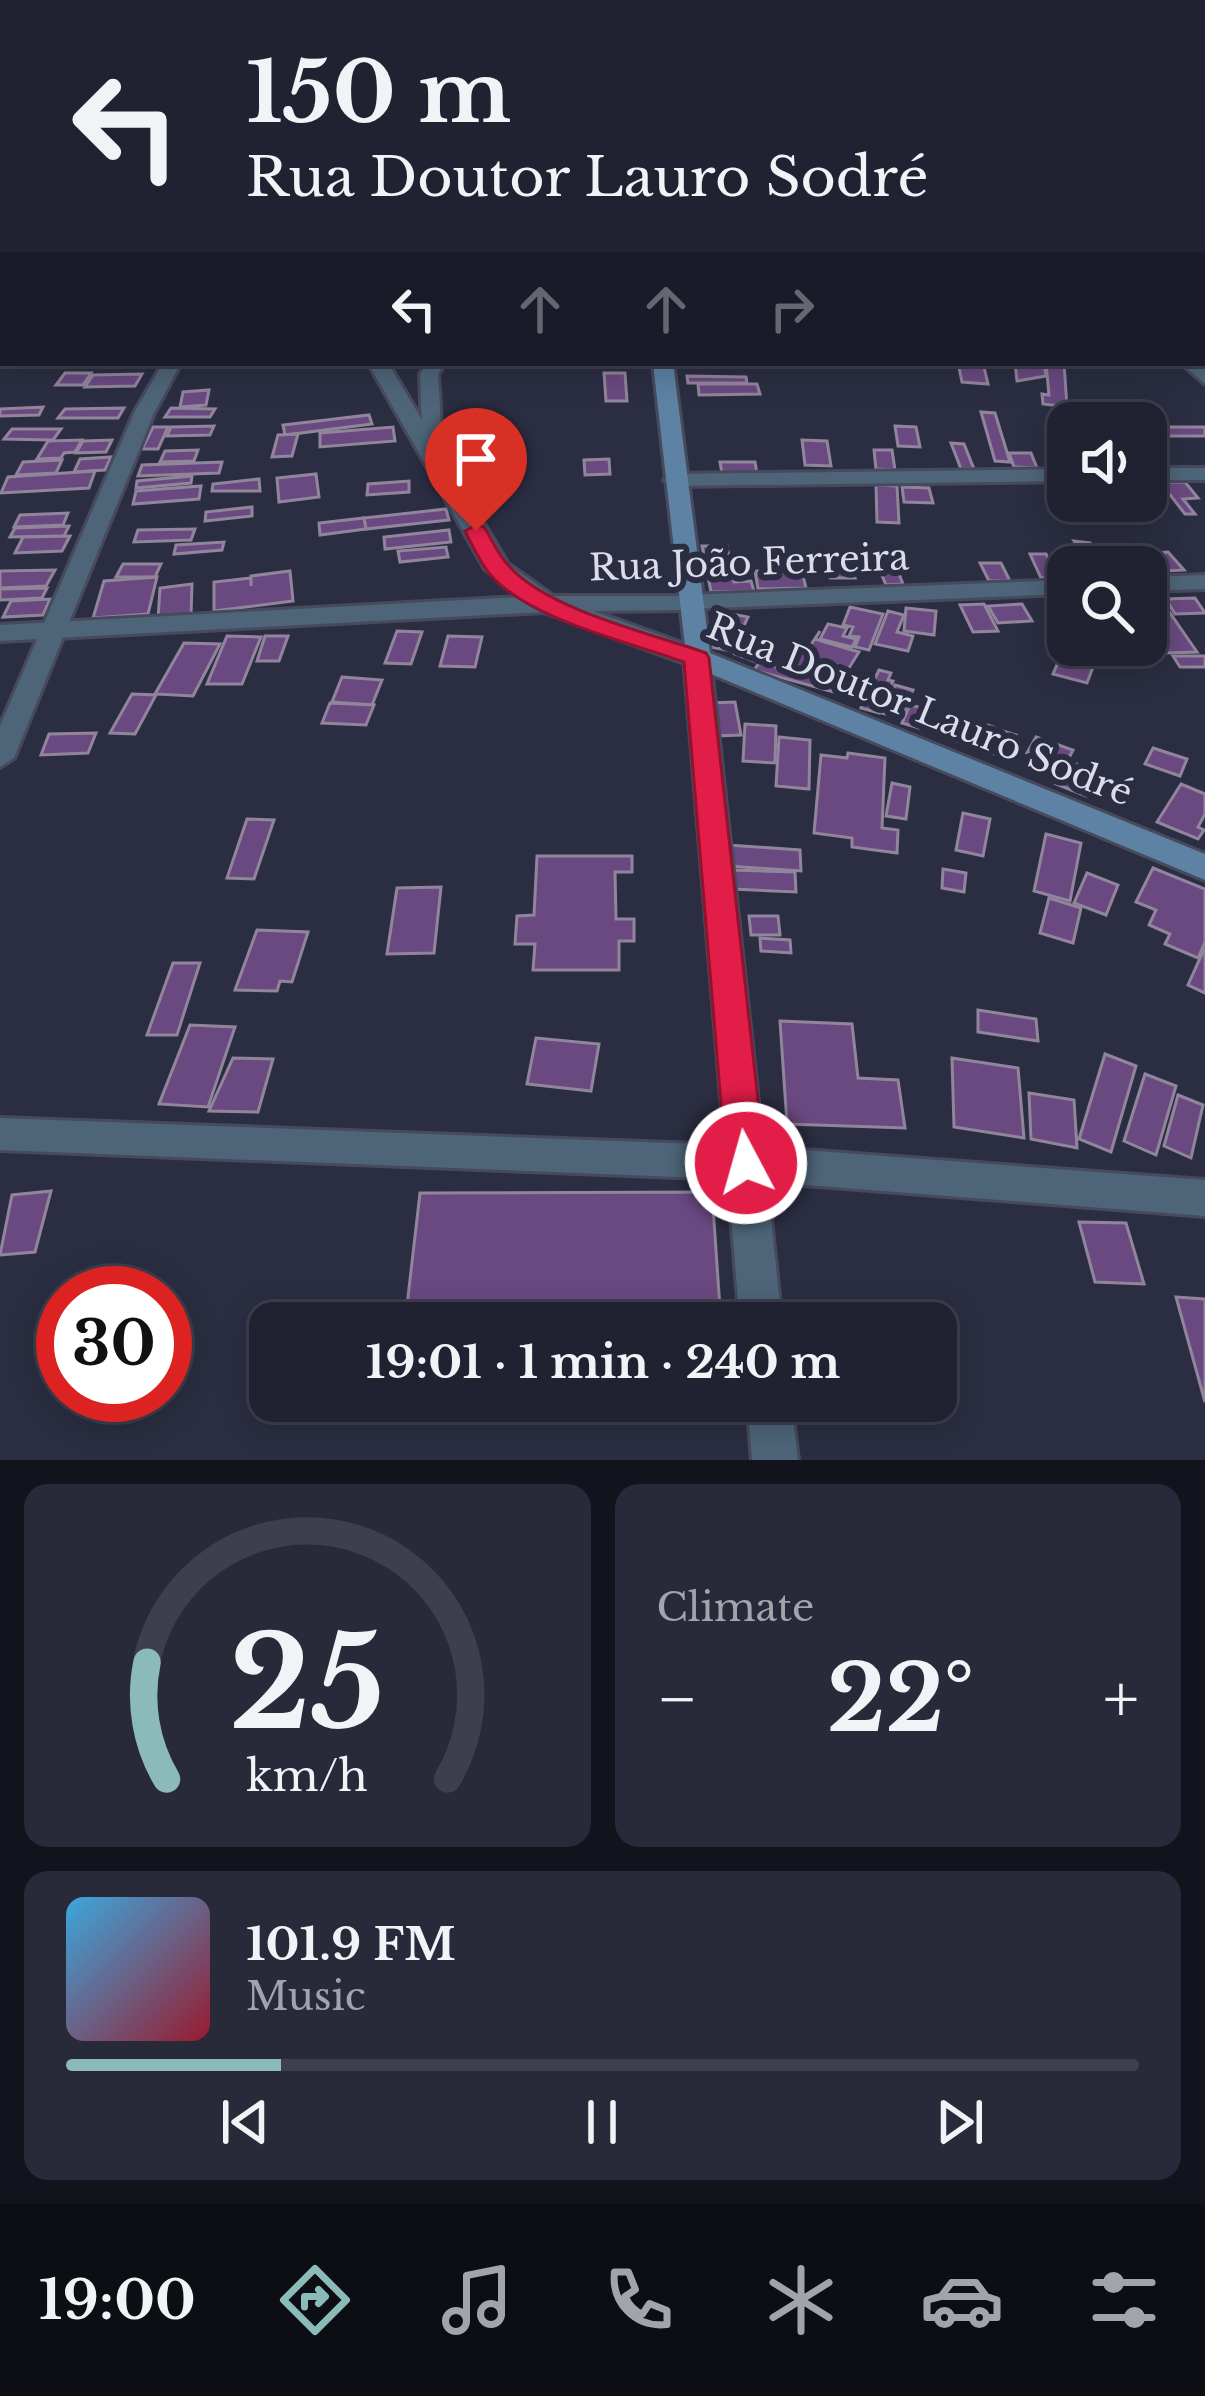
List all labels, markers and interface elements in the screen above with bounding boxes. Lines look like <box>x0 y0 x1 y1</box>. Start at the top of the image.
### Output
text: 150 m <box>246 41 511 145</box>
icon: left <box>48 48 204 204</box>
text: Rua Doutor Lauro Sodré <box>246 144 928 211</box>
icon: left <box>381 276 447 342</box>
icon: ahead <box>507 276 573 342</box>
icon: ahead <box>633 276 699 342</box>
icon: right <box>759 276 825 342</box>
map controls <box>1047 402 1167 666</box>
button: sound <box>1047 402 1167 522</box>
pin <box>425 408 527 531</box>
icon: arrive <box>443 426 509 492</box>
street label: Rua João Ferreira <box>588 534 910 591</box>
button: search <box>1047 546 1167 666</box>
street label: Rua Doutor Lauro Sodré <box>700 603 1139 816</box>
position arrow <box>683 1100 809 1226</box>
speed limit sign: 30 <box>36 1266 192 1422</box>
text: 19:01 · 1 min · 240 m <box>366 1334 840 1390</box>
text: Climate <box>657 1583 814 1632</box>
text: 25 <box>229 1607 385 1762</box>
text: 22° <box>827 1644 974 1755</box>
text: − <box>657 1658 698 1740</box>
text: + <box>1103 1658 1139 1740</box>
text: km/h <box>246 1748 368 1802</box>
text: 101.9 FM <box>246 1916 456 1972</box>
text: Music <box>246 1972 366 2021</box>
icon: previous <box>212 2089 278 2155</box>
icon: pause <box>569 2089 635 2155</box>
icon: next <box>927 2089 993 2155</box>
icon: directions <box>273 2258 357 2342</box>
icon: music <box>435 2258 519 2342</box>
icon: phone <box>597 2258 681 2342</box>
icon: climate <box>759 2258 843 2342</box>
icon: car <box>920 2258 1004 2342</box>
icon: filters <box>1082 2258 1166 2342</box>
text: 19:00 <box>39 2267 196 2334</box>

